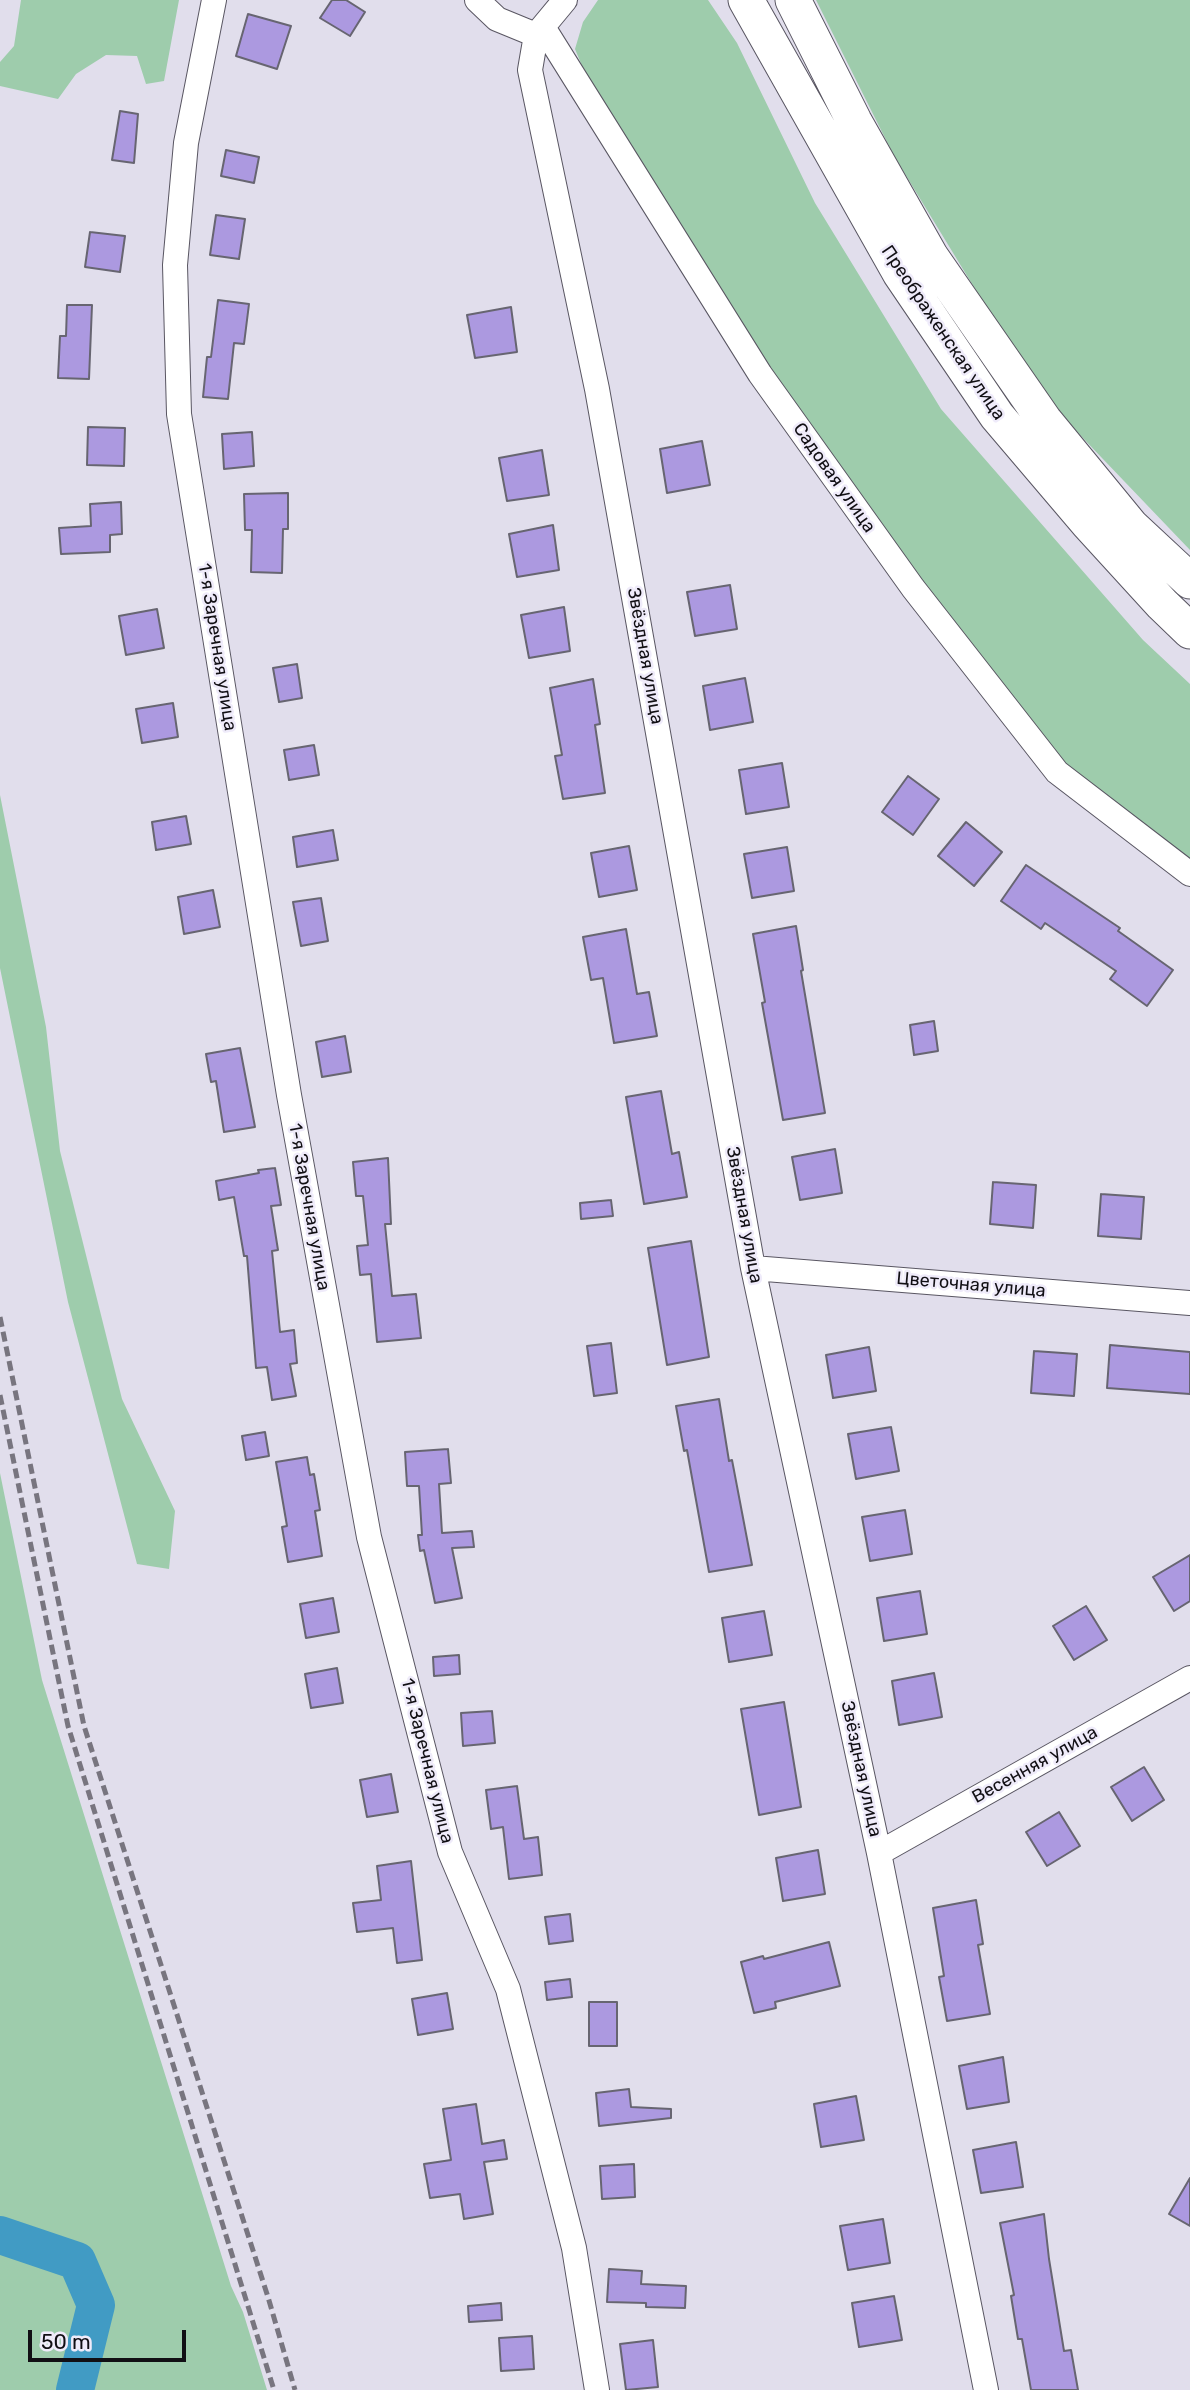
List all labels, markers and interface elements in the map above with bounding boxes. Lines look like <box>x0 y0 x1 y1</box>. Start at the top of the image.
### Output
street label: Преображенская улица <box>876 242 1010 424</box>
street label: Садовая улица <box>788 419 880 537</box>
street label: 1-я Заречная улица <box>193 562 241 732</box>
street label: Звёздная улица <box>622 586 668 726</box>
street label: 1-я Заречная улица <box>284 1122 334 1292</box>
street label: Звёздная улица <box>721 1145 767 1285</box>
street label: Цветочная улица <box>895 1268 1047 1302</box>
street label: 1-я Заречная улица <box>396 1676 458 1846</box>
street label: Звёздная улица <box>836 1699 886 1839</box>
street label: Весенняя улица <box>969 1722 1101 1808</box>
scale bar <box>32 2316 189 2360</box>
text: 50 m <box>41 2329 91 2354</box>

